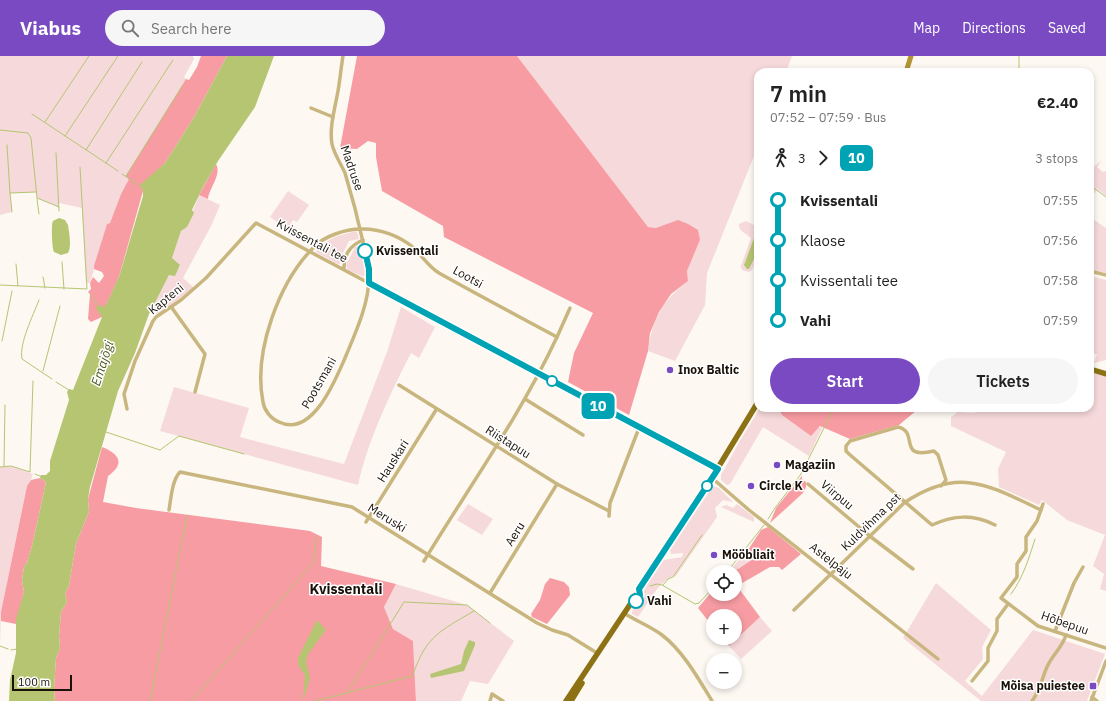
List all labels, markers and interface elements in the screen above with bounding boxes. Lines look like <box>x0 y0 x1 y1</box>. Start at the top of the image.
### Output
search box <box>105 10 385 46</box>
text: Viabus <box>20 16 81 40</box>
icon: search <box>119 17 141 39</box>
text: Search here <box>151 19 231 38</box>
text: Map <box>913 19 940 37</box>
text: Directions <box>962 19 1026 37</box>
text: Saved <box>1048 19 1086 37</box>
text: 7 min <box>770 79 827 108</box>
text: €2.40 <box>1037 93 1078 112</box>
text: 07:52 – 07:59 · Bus <box>770 109 886 126</box>
street label: Madruse <box>338 143 367 193</box>
icon: walk <box>770 147 792 169</box>
icon: forward <box>812 147 834 169</box>
text: 10 <box>848 149 865 167</box>
text: 3 <box>798 150 806 167</box>
text: 3 stops <box>1035 150 1078 167</box>
text: Kvissentali <box>800 191 878 210</box>
text: 07:55 <box>1043 192 1078 209</box>
street label: Kvissentali tee <box>274 216 351 266</box>
text: Klaose <box>800 231 846 250</box>
text: 07:56 <box>1043 232 1078 249</box>
marker: Kvissentali <box>357 243 373 259</box>
place label: Kvissentali <box>376 243 438 258</box>
street label: Lootsi <box>450 262 486 291</box>
text: Kvissentali tee <box>800 271 898 290</box>
text: 07:58 <box>1043 272 1078 289</box>
street label: Kapteni <box>145 280 186 317</box>
text: Vahi <box>800 311 831 330</box>
text: 07:59 <box>1043 312 1078 329</box>
water label: Emajõgi <box>87 338 118 388</box>
street label: Pootsmani <box>298 354 339 411</box>
button: Start <box>770 358 920 404</box>
button: Tickets <box>928 358 1078 404</box>
place label: Inox Baltic <box>678 362 739 377</box>
marker: Inox Baltic <box>665 365 675 375</box>
unlabelled marker <box>546 375 558 387</box>
line badge: 10 <box>580 393 616 419</box>
text: 10 <box>590 397 606 415</box>
street label: Riistapuu <box>483 422 534 461</box>
street label: Hauskari <box>374 437 412 485</box>
place label: Magaziin <box>785 457 835 472</box>
marker: Magaziin <box>772 460 782 470</box>
street label: Viirpuu <box>818 477 857 513</box>
place label: Circle K <box>759 478 803 493</box>
unlabelled marker <box>701 480 713 492</box>
marker: Circle K <box>746 481 756 491</box>
street label: Kuldvihma pst <box>838 490 904 554</box>
street label: Meruski <box>365 500 409 535</box>
street label: Aeru <box>501 519 528 549</box>
street label: Astelpaju <box>807 539 856 582</box>
place label: Mööbliait <box>722 547 775 562</box>
marker: Mööbliait <box>709 550 719 560</box>
map controls <box>706 565 742 689</box>
button: locate <box>706 565 742 601</box>
district label: Kvissentali <box>310 580 382 598</box>
marker: Vahi <box>628 593 644 609</box>
place label: Vahi <box>647 593 672 608</box>
street label: Hõbepuu <box>1039 607 1091 638</box>
button: + <box>706 609 742 645</box>
button: − <box>706 653 742 689</box>
scale bar <box>12 673 72 692</box>
text: 100 m <box>18 675 50 689</box>
place label: Mõisa puiestee <box>1001 678 1085 693</box>
marker: Mõisa puiestee <box>1088 681 1098 691</box>

